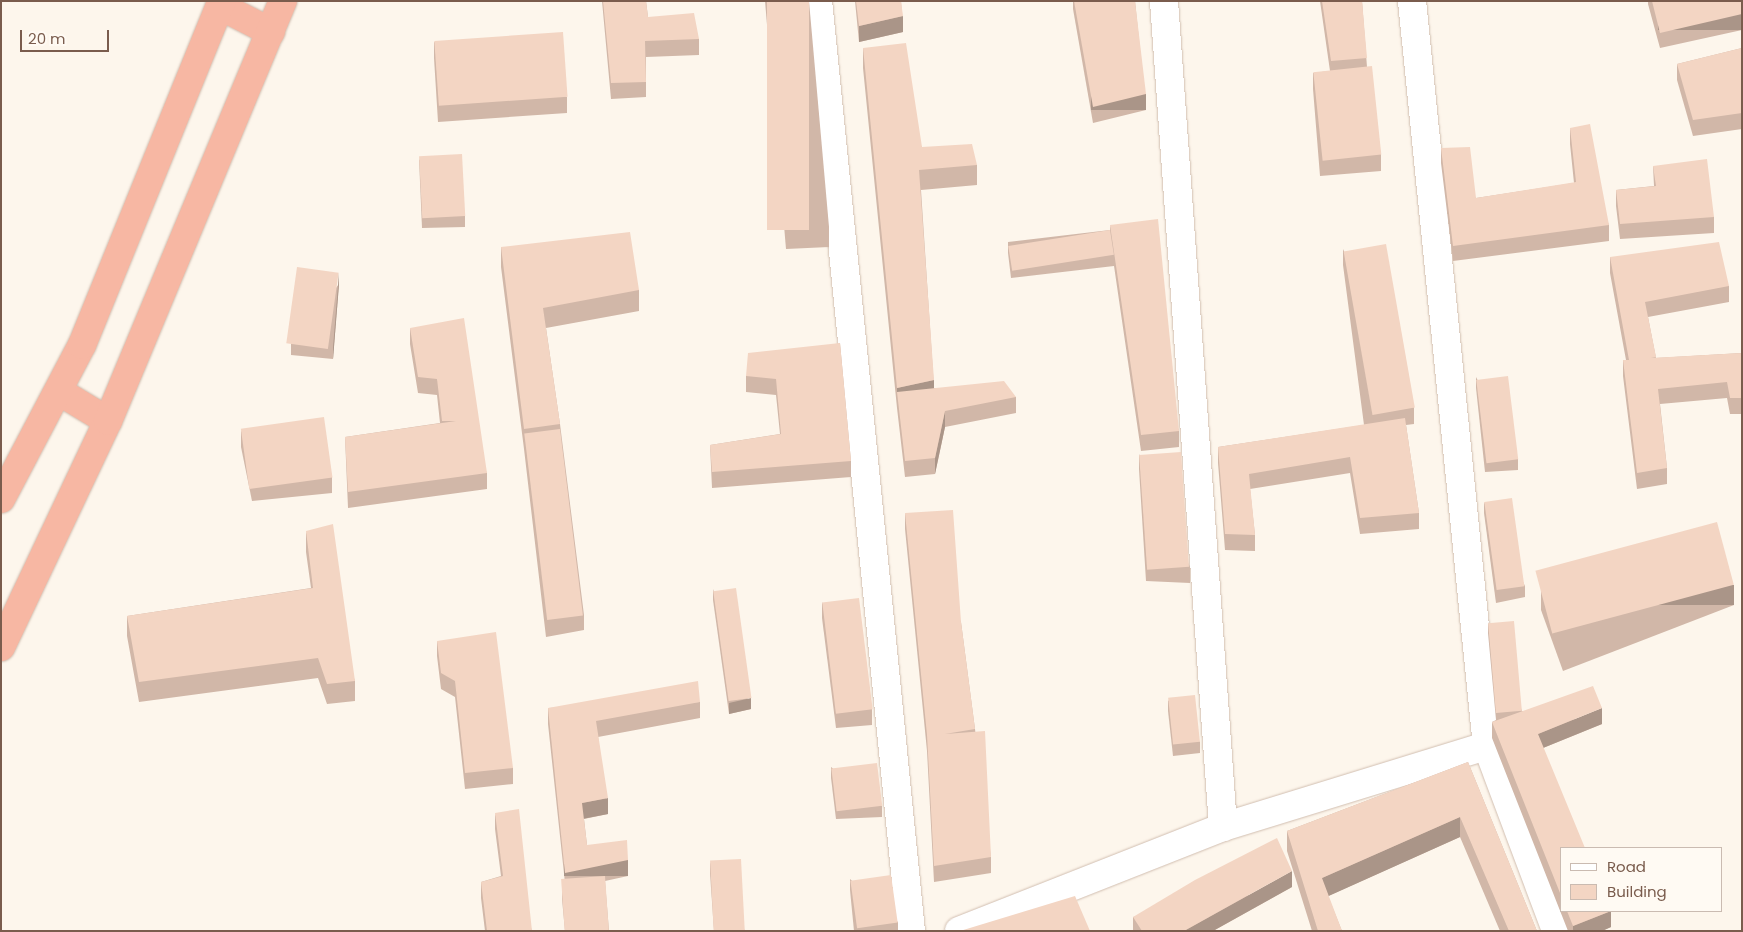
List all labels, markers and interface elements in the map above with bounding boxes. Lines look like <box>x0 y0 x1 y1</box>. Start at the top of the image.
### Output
scale bar <box>22 20 111 52</box>
text: 20 m <box>28 28 66 49</box>
legend <box>1560 847 1723 912</box>
text: Road <box>1607 856 1646 877</box>
text: Building <box>1607 881 1667 902</box>

